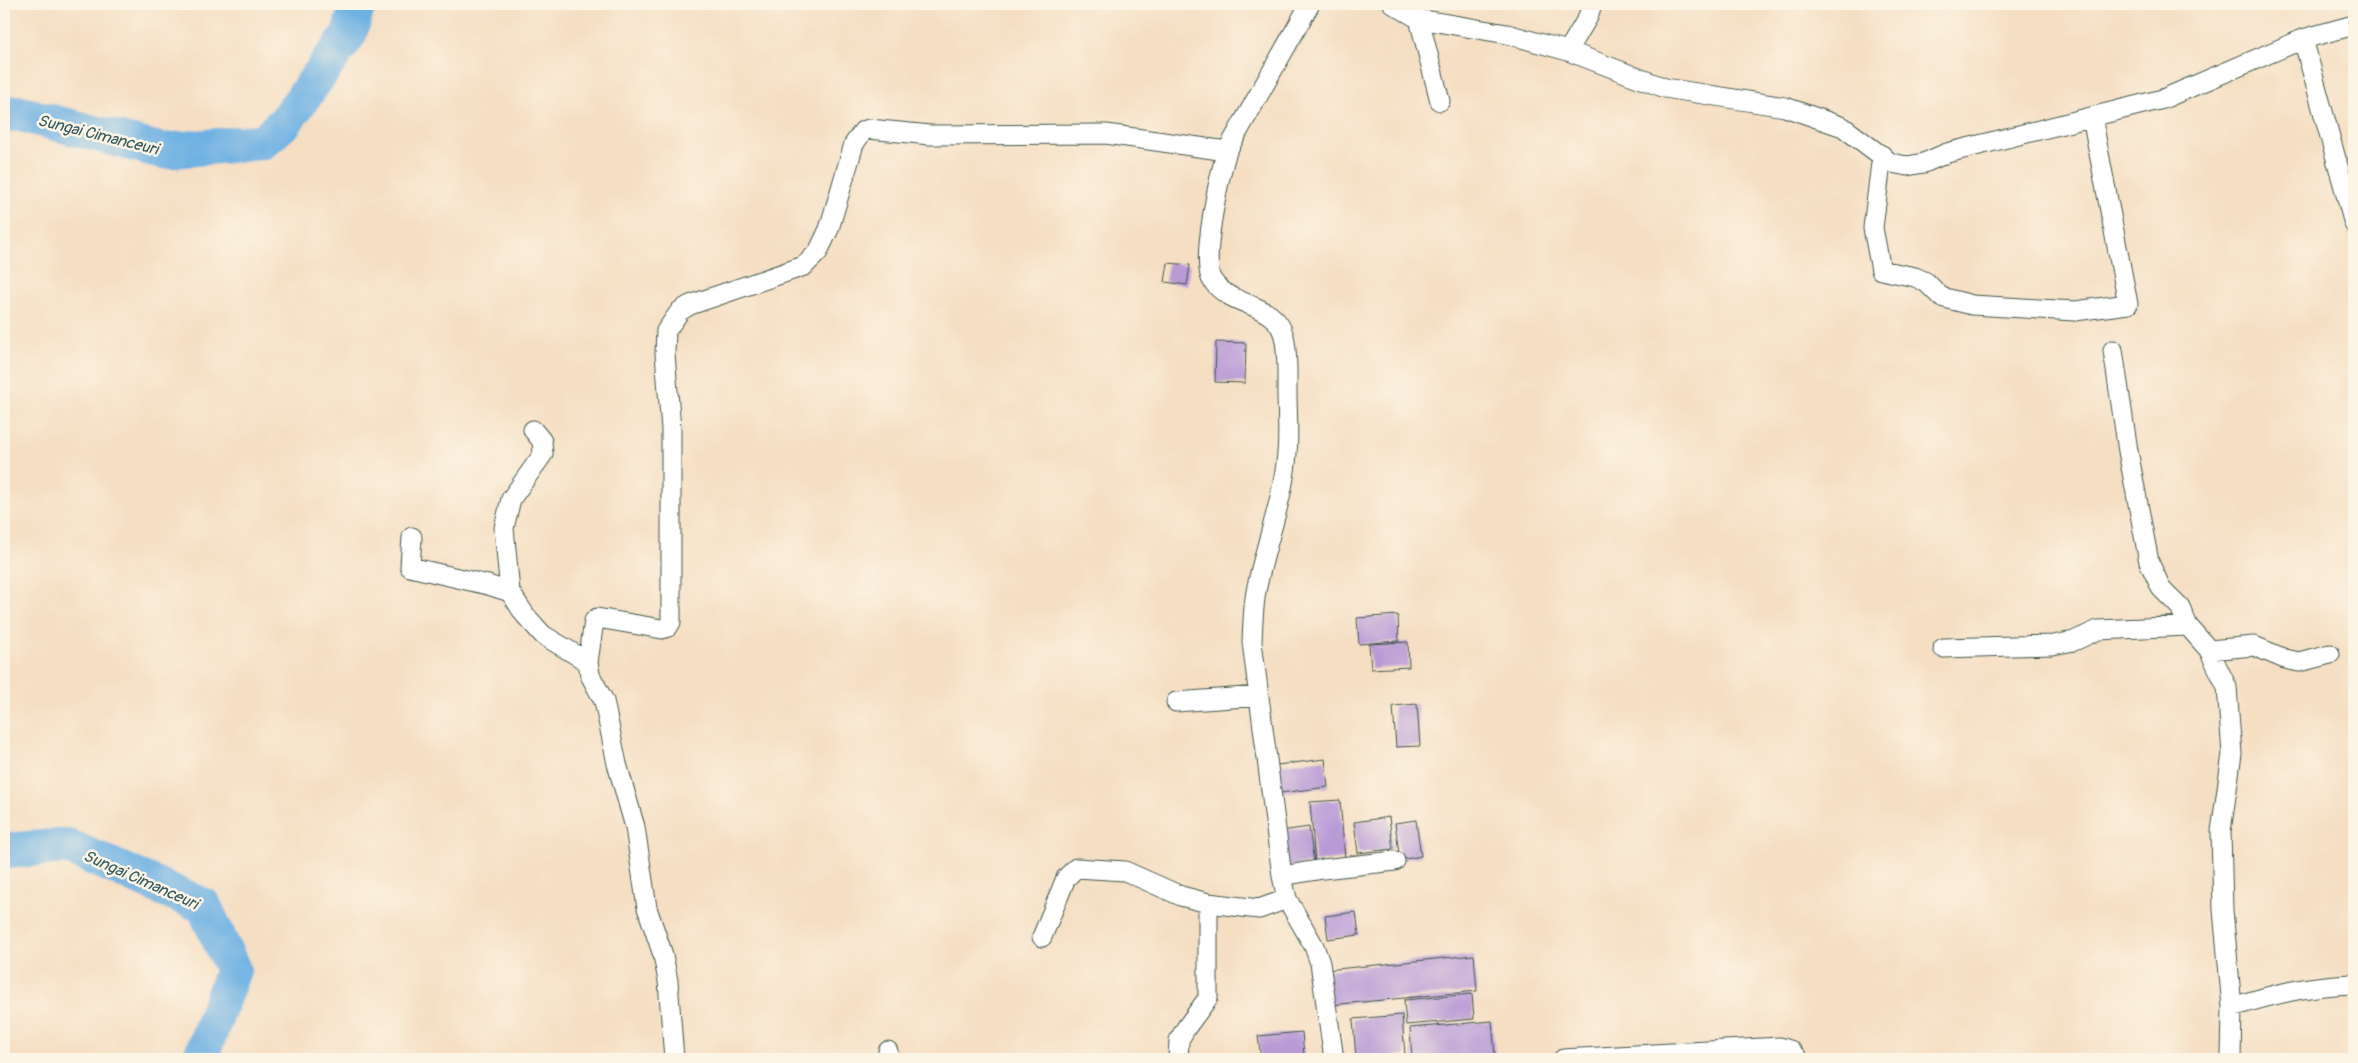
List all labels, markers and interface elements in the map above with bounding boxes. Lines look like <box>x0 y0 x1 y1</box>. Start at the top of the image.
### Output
water label: Sungai Cimanceuri <box>35 110 162 160</box>
water label: Sungai Cimanceuri <box>80 846 203 915</box>

